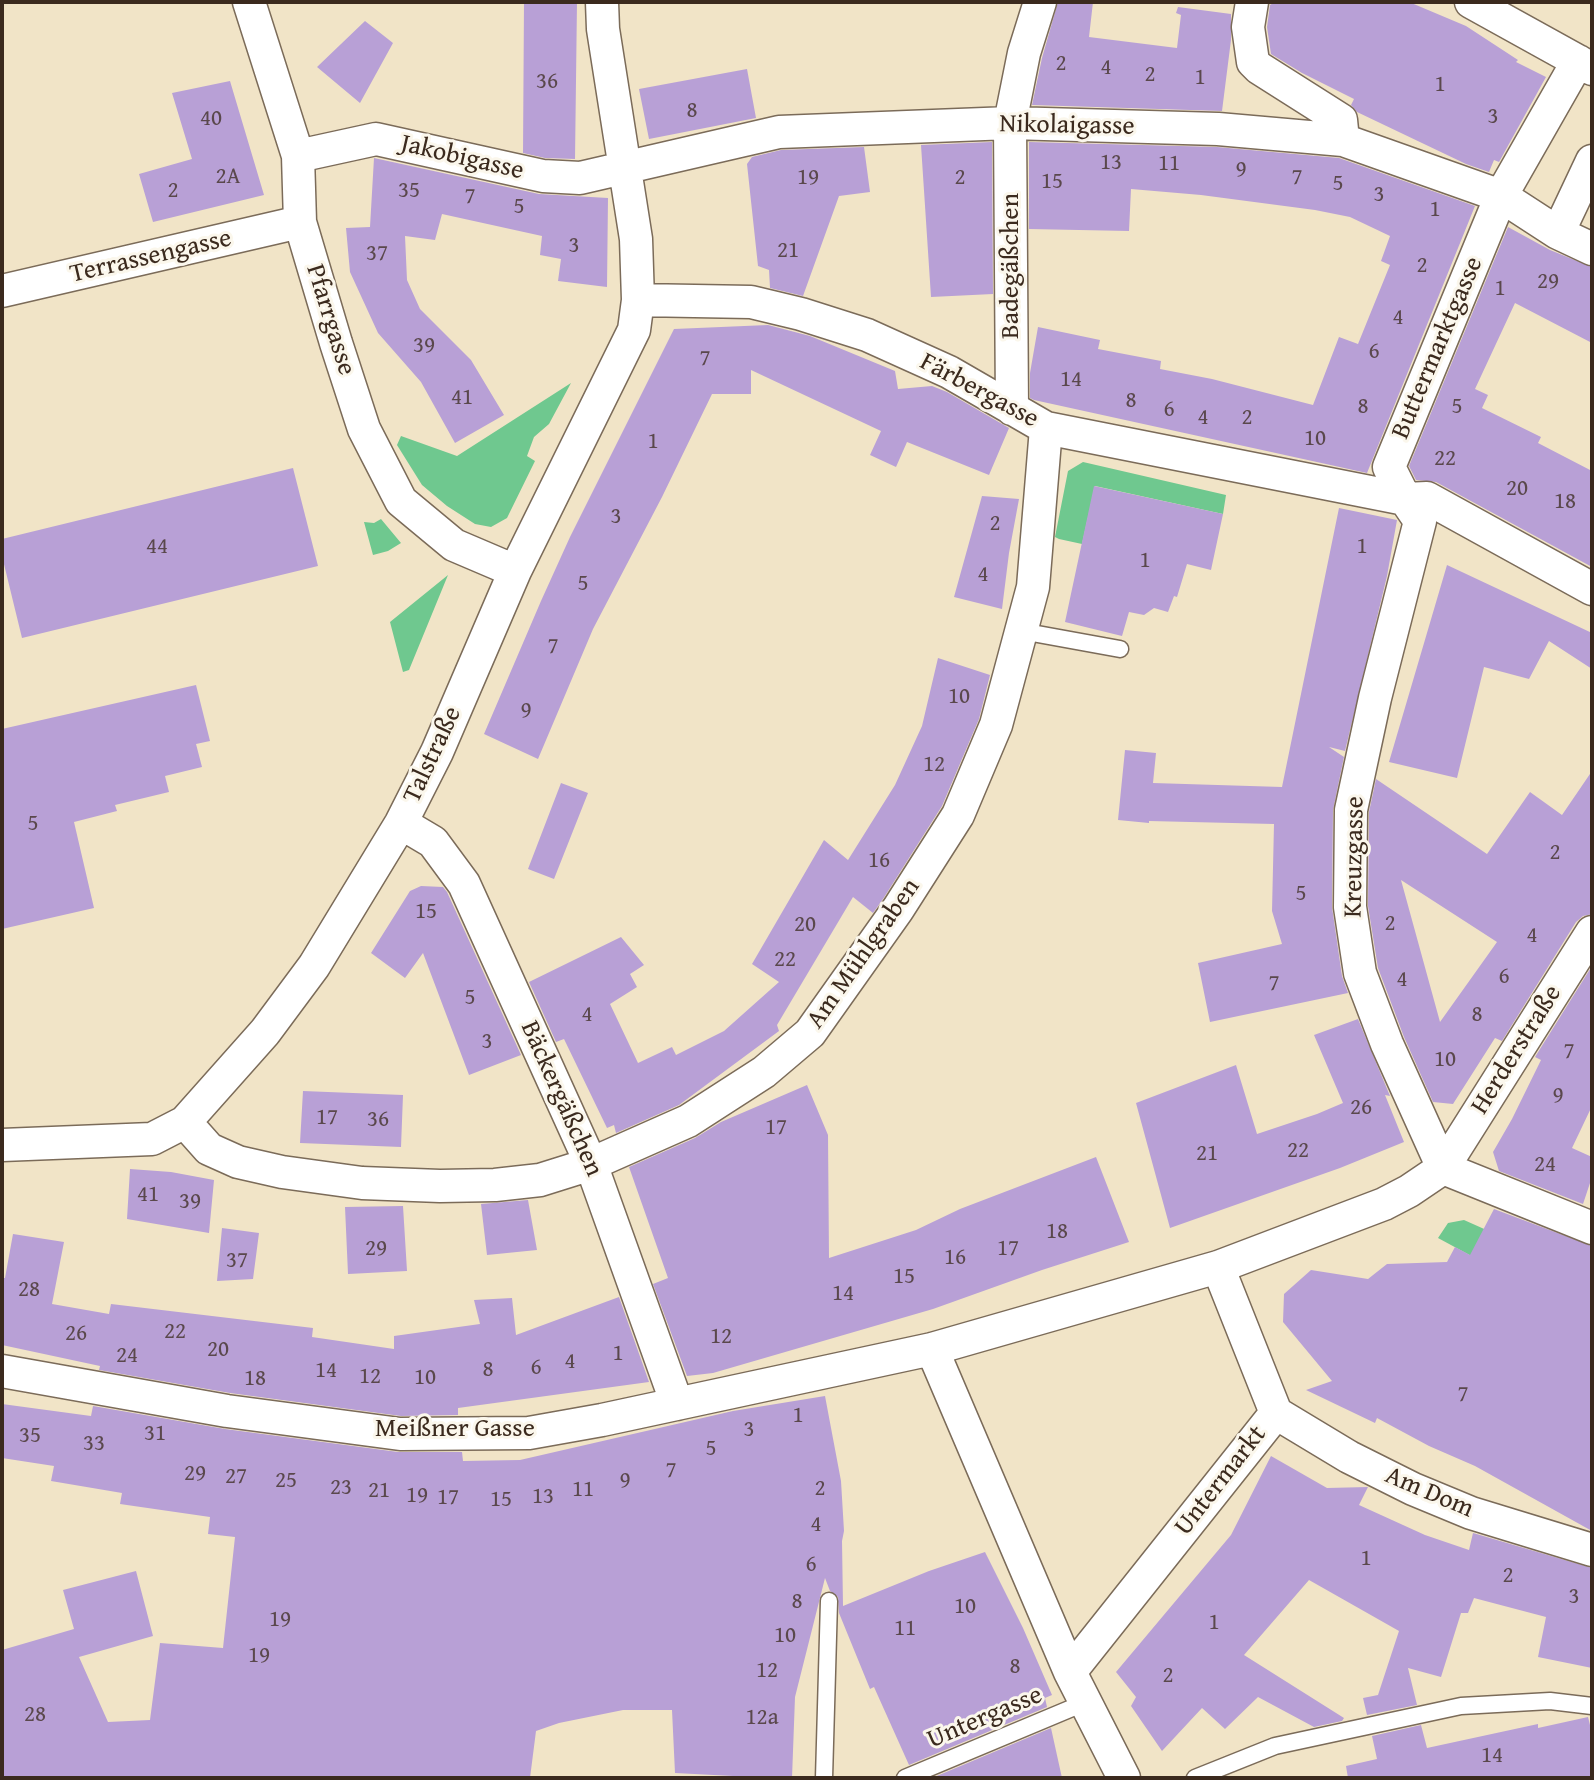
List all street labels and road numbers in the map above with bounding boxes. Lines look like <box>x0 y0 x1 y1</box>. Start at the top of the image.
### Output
street label: Nikolaigasse <box>999 109 1135 143</box>
street label: Jakobigasse <box>397 129 527 187</box>
street label: Badegäßchen <box>995 193 1027 339</box>
street label: Terrassengasse <box>67 223 235 291</box>
street label: Buttermarktgasse <box>1386 252 1490 444</box>
street label: Pfarrgasse <box>298 261 362 379</box>
street label: Färbergasse <box>914 347 1044 435</box>
street label: Talstraße <box>397 702 469 808</box>
street label: Kreuzgasse <box>1338 796 1372 918</box>
street label: Am Mühlgraben <box>801 873 927 1035</box>
street label: Herderstraße <box>1465 980 1569 1120</box>
street label: Bäckergäßchen <box>513 1016 609 1182</box>
street label: Meißner Gasse <box>375 1413 535 1445</box>
street label: Untermarkt <box>1169 1420 1273 1542</box>
street label: Am Dom <box>1380 1460 1478 1526</box>
street label: Untergasse <box>923 1680 1047 1756</box>

